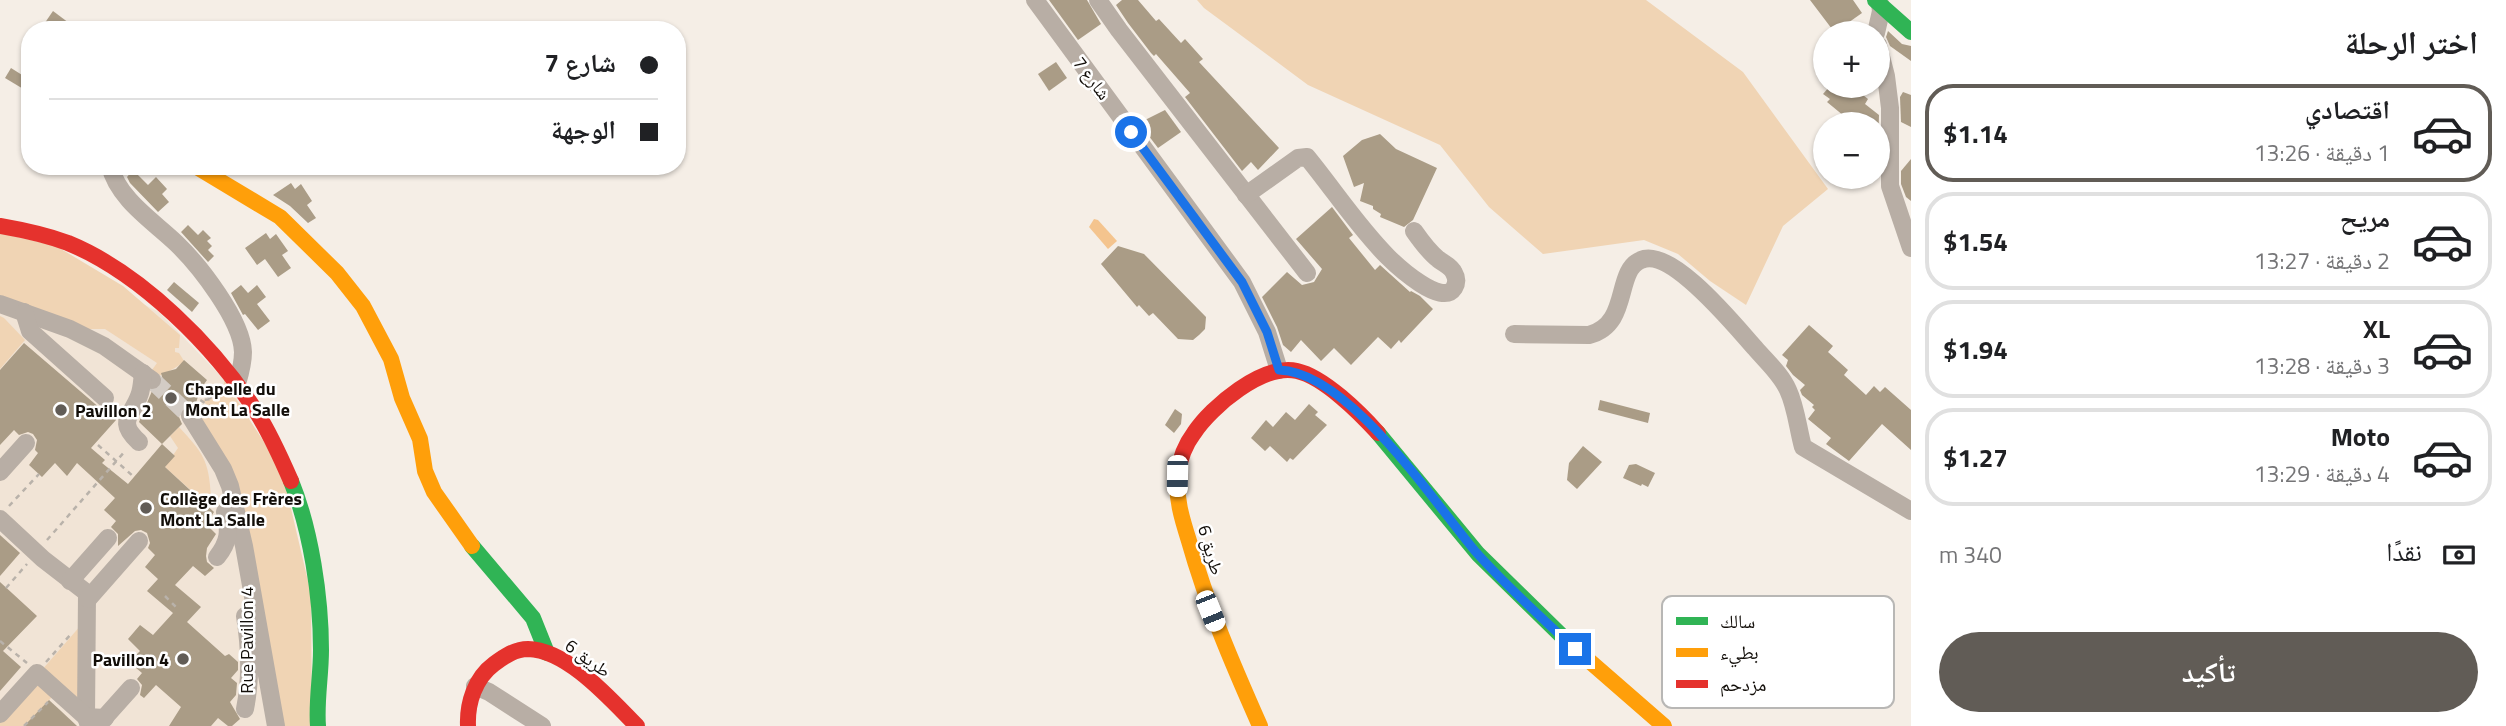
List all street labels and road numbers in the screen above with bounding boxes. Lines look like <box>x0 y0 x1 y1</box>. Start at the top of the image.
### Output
street label: شارع 7 <box>1067 51 1117 105</box>
street label: طريق 6 <box>1191 522 1231 578</box>
street label: Rue Pavillon 4 <box>233 586 260 694</box>
street label: طريق 6 <box>559 632 617 684</box>

